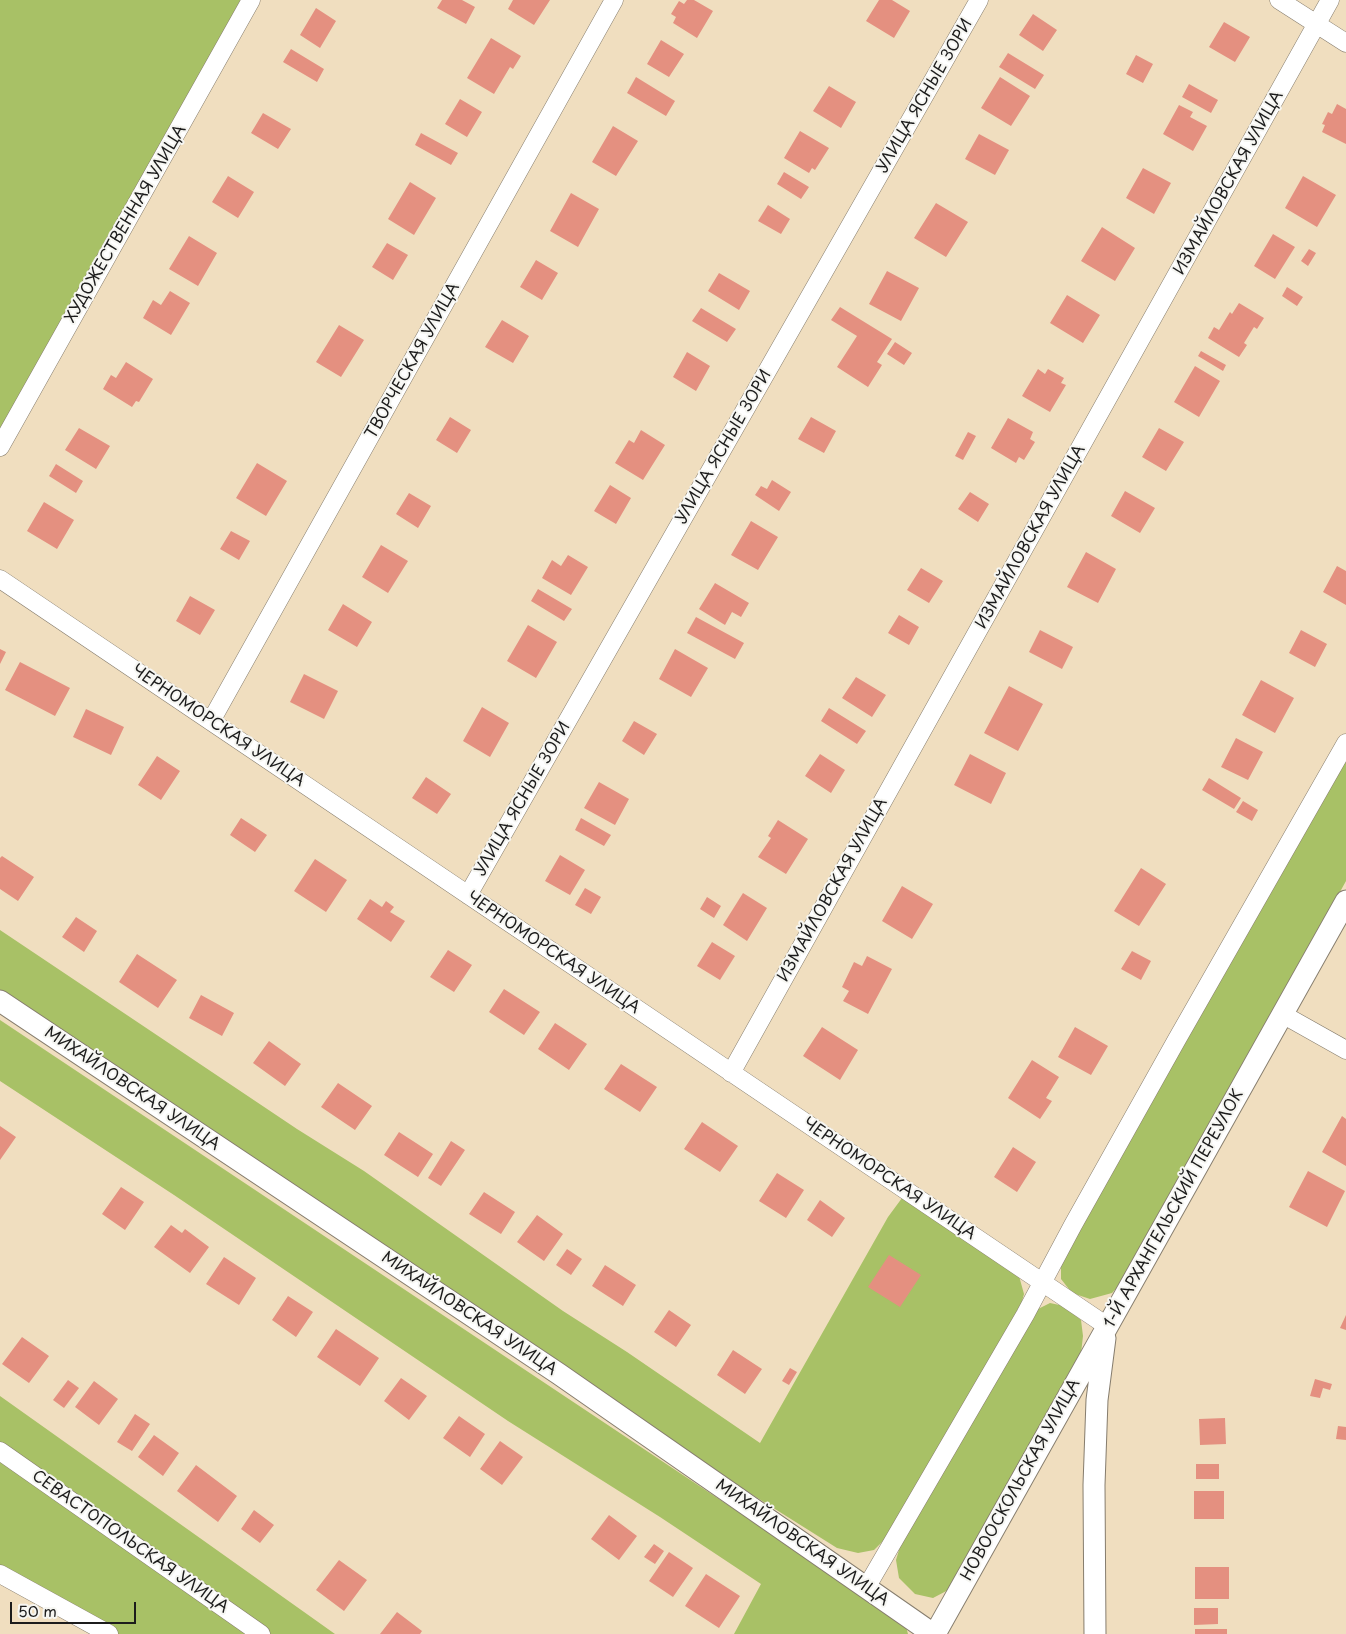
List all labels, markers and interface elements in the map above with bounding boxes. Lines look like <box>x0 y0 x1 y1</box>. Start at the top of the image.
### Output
street label: УЛИЦА ЯСНЫЕ ЗОРИ <box>873 16 977 176</box>
street label: ИЗМАЙЛОВСКАЯ УЛИЦА <box>1170 88 1288 278</box>
street label: ХУДОЖЕСТВЕННАЯ УЛИЦА <box>61 122 191 326</box>
street label: ТВОРЧЕСКАЯ УЛИЦА <box>362 280 464 442</box>
street label: УЛИЦА ЯСНЫЕ ЗОРИ <box>672 367 776 527</box>
street label: ИЗМАЙЛОВСКАЯ УЛИЦА <box>972 442 1090 632</box>
street label: ЧЕРНОМОРСКАЯ УЛИЦА <box>128 661 308 791</box>
street label: УЛИЦА ЯСНЫЕ ЗОРИ <box>471 719 575 879</box>
street label: ИЗМАЙЛОВСКАЯ УЛИЦА <box>774 795 892 985</box>
street label: ЧЕРНОМОРСКАЯ УЛИЦА <box>463 888 643 1018</box>
street label: МИХАЙЛОВСКАЯ УЛИЦА <box>41 1023 223 1155</box>
street label: 1-Й АРХАНГЕЛЬСКИЙ ПЕРЕУЛОК <box>1100 1086 1248 1332</box>
street label: ЧЕРНОМОРСКАЯ УЛИЦА <box>799 1114 979 1244</box>
street label: МИХАЙЛОВСКАЯ УЛИЦА <box>378 1248 560 1380</box>
street label: НОВООСКОЛЬСКАЯ УЛИЦА <box>957 1376 1085 1584</box>
street label: СЕВАСТОПОЛЬСКАЯ УЛИЦА <box>28 1467 232 1617</box>
street label: МИХАЙЛОВСКАЯ УЛИЦА <box>712 1476 892 1610</box>
scale bar <box>12 1592 139 1624</box>
text: 50 m <box>18 1599 57 1622</box>

